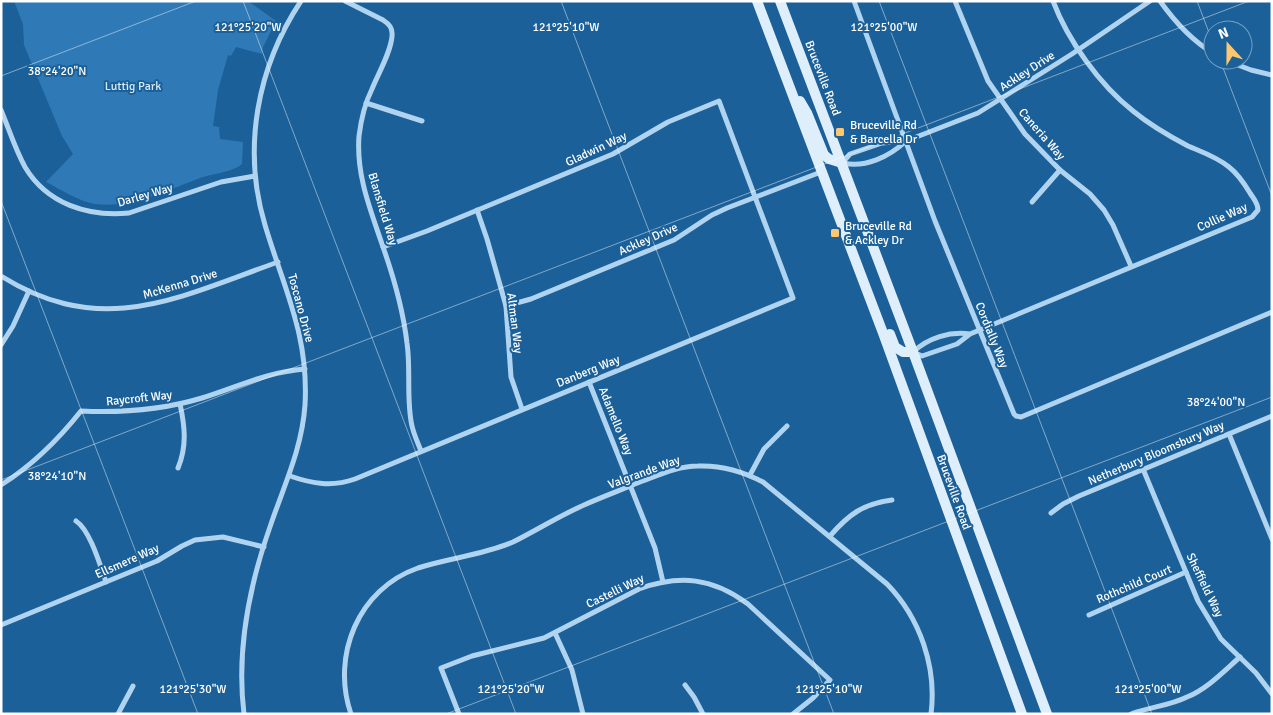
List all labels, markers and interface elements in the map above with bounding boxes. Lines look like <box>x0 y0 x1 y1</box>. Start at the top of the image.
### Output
text: 121°25'20"W <box>214 20 282 35</box>
text: 121°25'10"W <box>532 20 600 35</box>
text: 121°25'00"W <box>850 20 918 35</box>
north arrow <box>1203 20 1253 70</box>
text: N <box>1216 24 1231 43</box>
street label: Bruceville Road <box>801 39 844 118</box>
street label: Ackley Drive <box>997 48 1058 95</box>
text: 38°24'20"N <box>28 64 86 79</box>
park label: Luttig Park <box>105 79 161 94</box>
street label: Caneria Way <box>1015 105 1068 164</box>
place label: Bruceville Rd & Barcella Dr <box>850 118 918 147</box>
marker: Bruceville Rd & Barcella Dr <box>834 126 846 138</box>
street label: Gladwin Way <box>563 128 630 170</box>
street label: Blansfield Way <box>364 171 401 248</box>
street label: Darley Way <box>116 180 175 211</box>
street label: Collie Way <box>1195 200 1250 235</box>
place label: Bruceville Rd & Ackley Dr <box>845 219 912 248</box>
street label: Ackley Drive <box>616 220 680 259</box>
marker: Bruceville Rd & Ackley Dr <box>829 227 841 239</box>
street label: McKenna Drive <box>141 266 219 303</box>
street label: Toscano Drive <box>284 272 317 344</box>
street label: Altman Way <box>503 292 526 355</box>
street label: Cordially Way <box>972 300 1012 371</box>
street label: Danberg Way <box>554 352 623 391</box>
street label: Adamello Way <box>595 385 636 458</box>
street label: Raycroft Way <box>105 388 173 409</box>
text: 38°24'00"N <box>1187 395 1245 410</box>
street label: Netherbury Bloomsbury Way <box>1086 418 1227 489</box>
street label: Valgrande Way <box>606 452 683 492</box>
street label: Bruceville Road <box>933 452 974 532</box>
text: 38°24'10"N <box>28 469 86 484</box>
street label: Ellsmere Way <box>93 540 162 582</box>
street label: Sheffield Way <box>1183 551 1227 620</box>
street label: Rothchild Court <box>1094 562 1174 607</box>
street label: Castelli Way <box>584 571 647 612</box>
text: 121°25'30"W <box>159 682 227 697</box>
text: 121°25'20"W <box>477 682 545 697</box>
text: 121°25'10"W <box>795 682 863 697</box>
text: 121°25'00"W <box>1114 682 1182 697</box>

